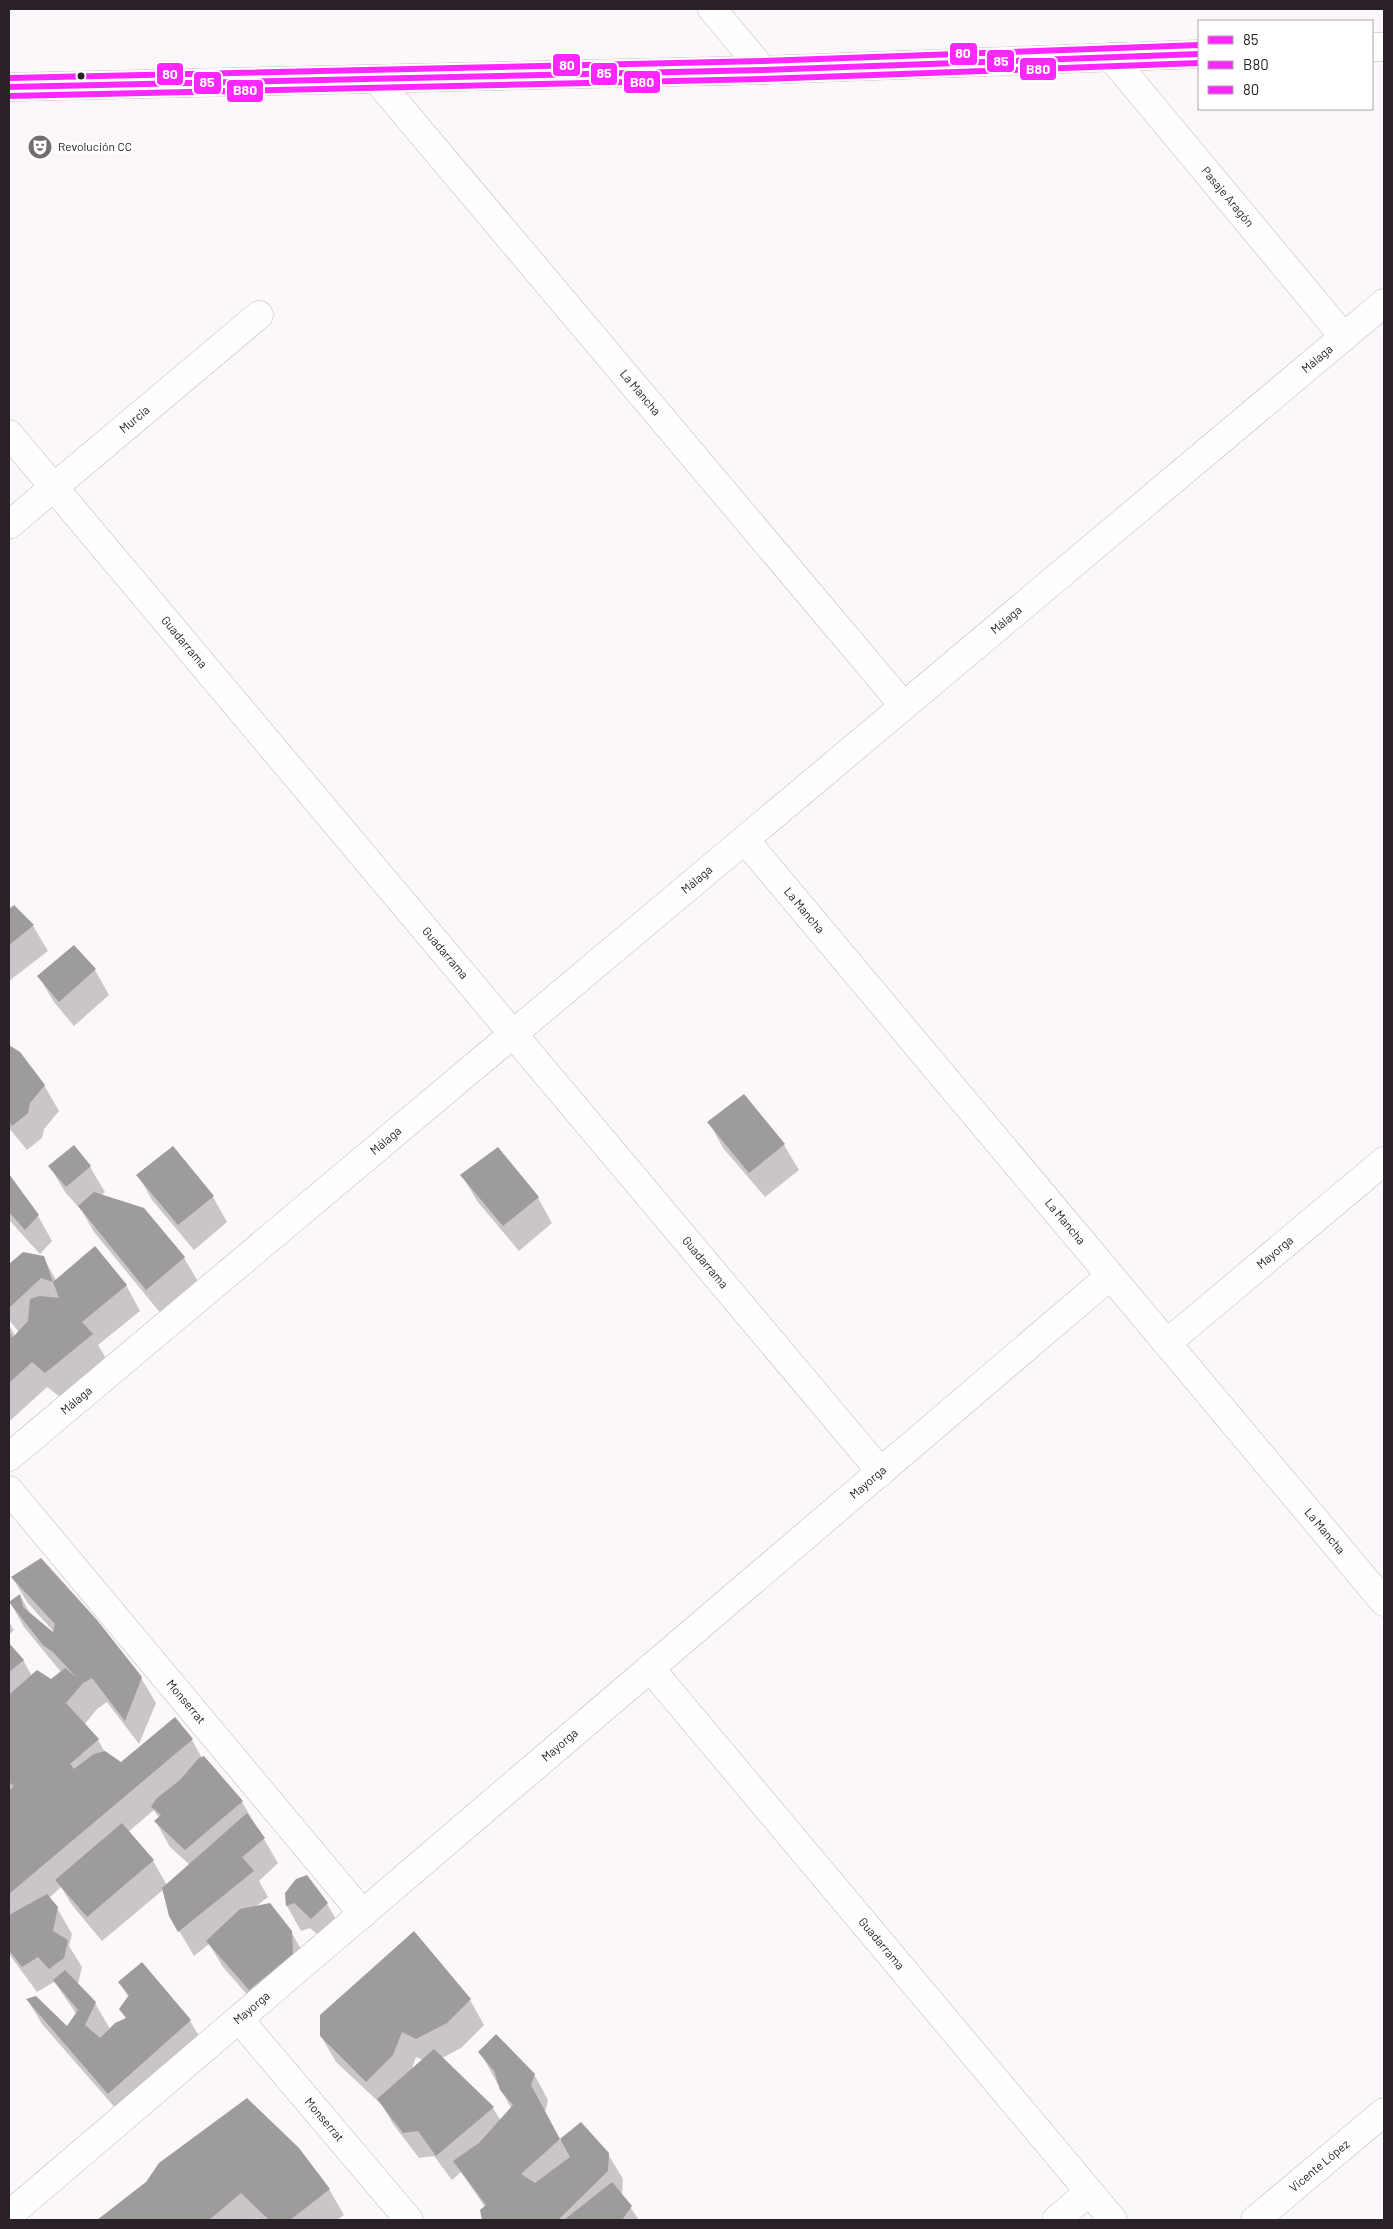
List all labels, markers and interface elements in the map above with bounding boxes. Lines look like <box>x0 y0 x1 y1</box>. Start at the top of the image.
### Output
legend <box>1198 20 1373 110</box>
text: 85 <box>1243 30 1259 48</box>
line badge: 80 <box>949 42 978 66</box>
text: 80 <box>955 44 971 61</box>
line badge: 85 <box>986 49 1015 73</box>
text: 85 <box>993 52 1009 69</box>
line badge: 80 <box>552 53 581 77</box>
text: B80 <box>1243 55 1269 73</box>
text: 80 <box>559 56 575 73</box>
line badge: B80 <box>1019 57 1057 81</box>
text: B80 <box>1026 60 1050 77</box>
line badge: 80 <box>156 62 184 86</box>
line badge: 85 <box>590 62 618 86</box>
text: 85 <box>596 64 612 81</box>
text: 80 <box>162 65 178 82</box>
line badge: B80 <box>623 70 661 94</box>
unlabelled marker <box>76 71 86 81</box>
line badge: 85 <box>193 71 222 95</box>
text: 85 <box>199 73 215 90</box>
text: B80 <box>630 73 654 90</box>
line badge: B80 <box>226 79 264 103</box>
text: 80 <box>1243 80 1259 98</box>
text: B80 <box>233 81 257 98</box>
theatre icon: Revolución CC <box>27 134 53 160</box>
place label: Revolución CC <box>58 139 132 153</box>
street label: Pasaje Aragón <box>1199 163 1257 229</box>
street label: Málaga <box>1298 341 1335 375</box>
street label: La Mancha <box>618 366 664 418</box>
street label: Murcia <box>116 402 152 435</box>
street label: Málaga <box>987 602 1024 636</box>
street label: Guadarrama <box>159 613 211 670</box>
street label: Málaga <box>678 862 715 896</box>
street label: La Mancha <box>782 884 828 936</box>
street label: Guadarrama <box>420 924 472 981</box>
street label: Málaga <box>367 1123 404 1157</box>
street label: La Mancha <box>1043 1195 1089 1247</box>
street label: Mayorga <box>1253 1232 1295 1271</box>
street label: Guadarrama <box>680 1233 732 1291</box>
street label: Málaga <box>57 1383 94 1417</box>
street label: Mayorga <box>846 1462 888 1501</box>
street label: La Mancha <box>1302 1505 1349 1556</box>
street label: Monserrat <box>164 1676 209 1726</box>
street label: Mayorga <box>538 1725 580 1764</box>
street label: Guadarrama <box>856 1914 908 1972</box>
street label: Mayorga <box>230 1988 272 2027</box>
street label: Monserrat <box>303 2094 347 2144</box>
street label: Vicente López <box>1286 2136 1352 2194</box>

